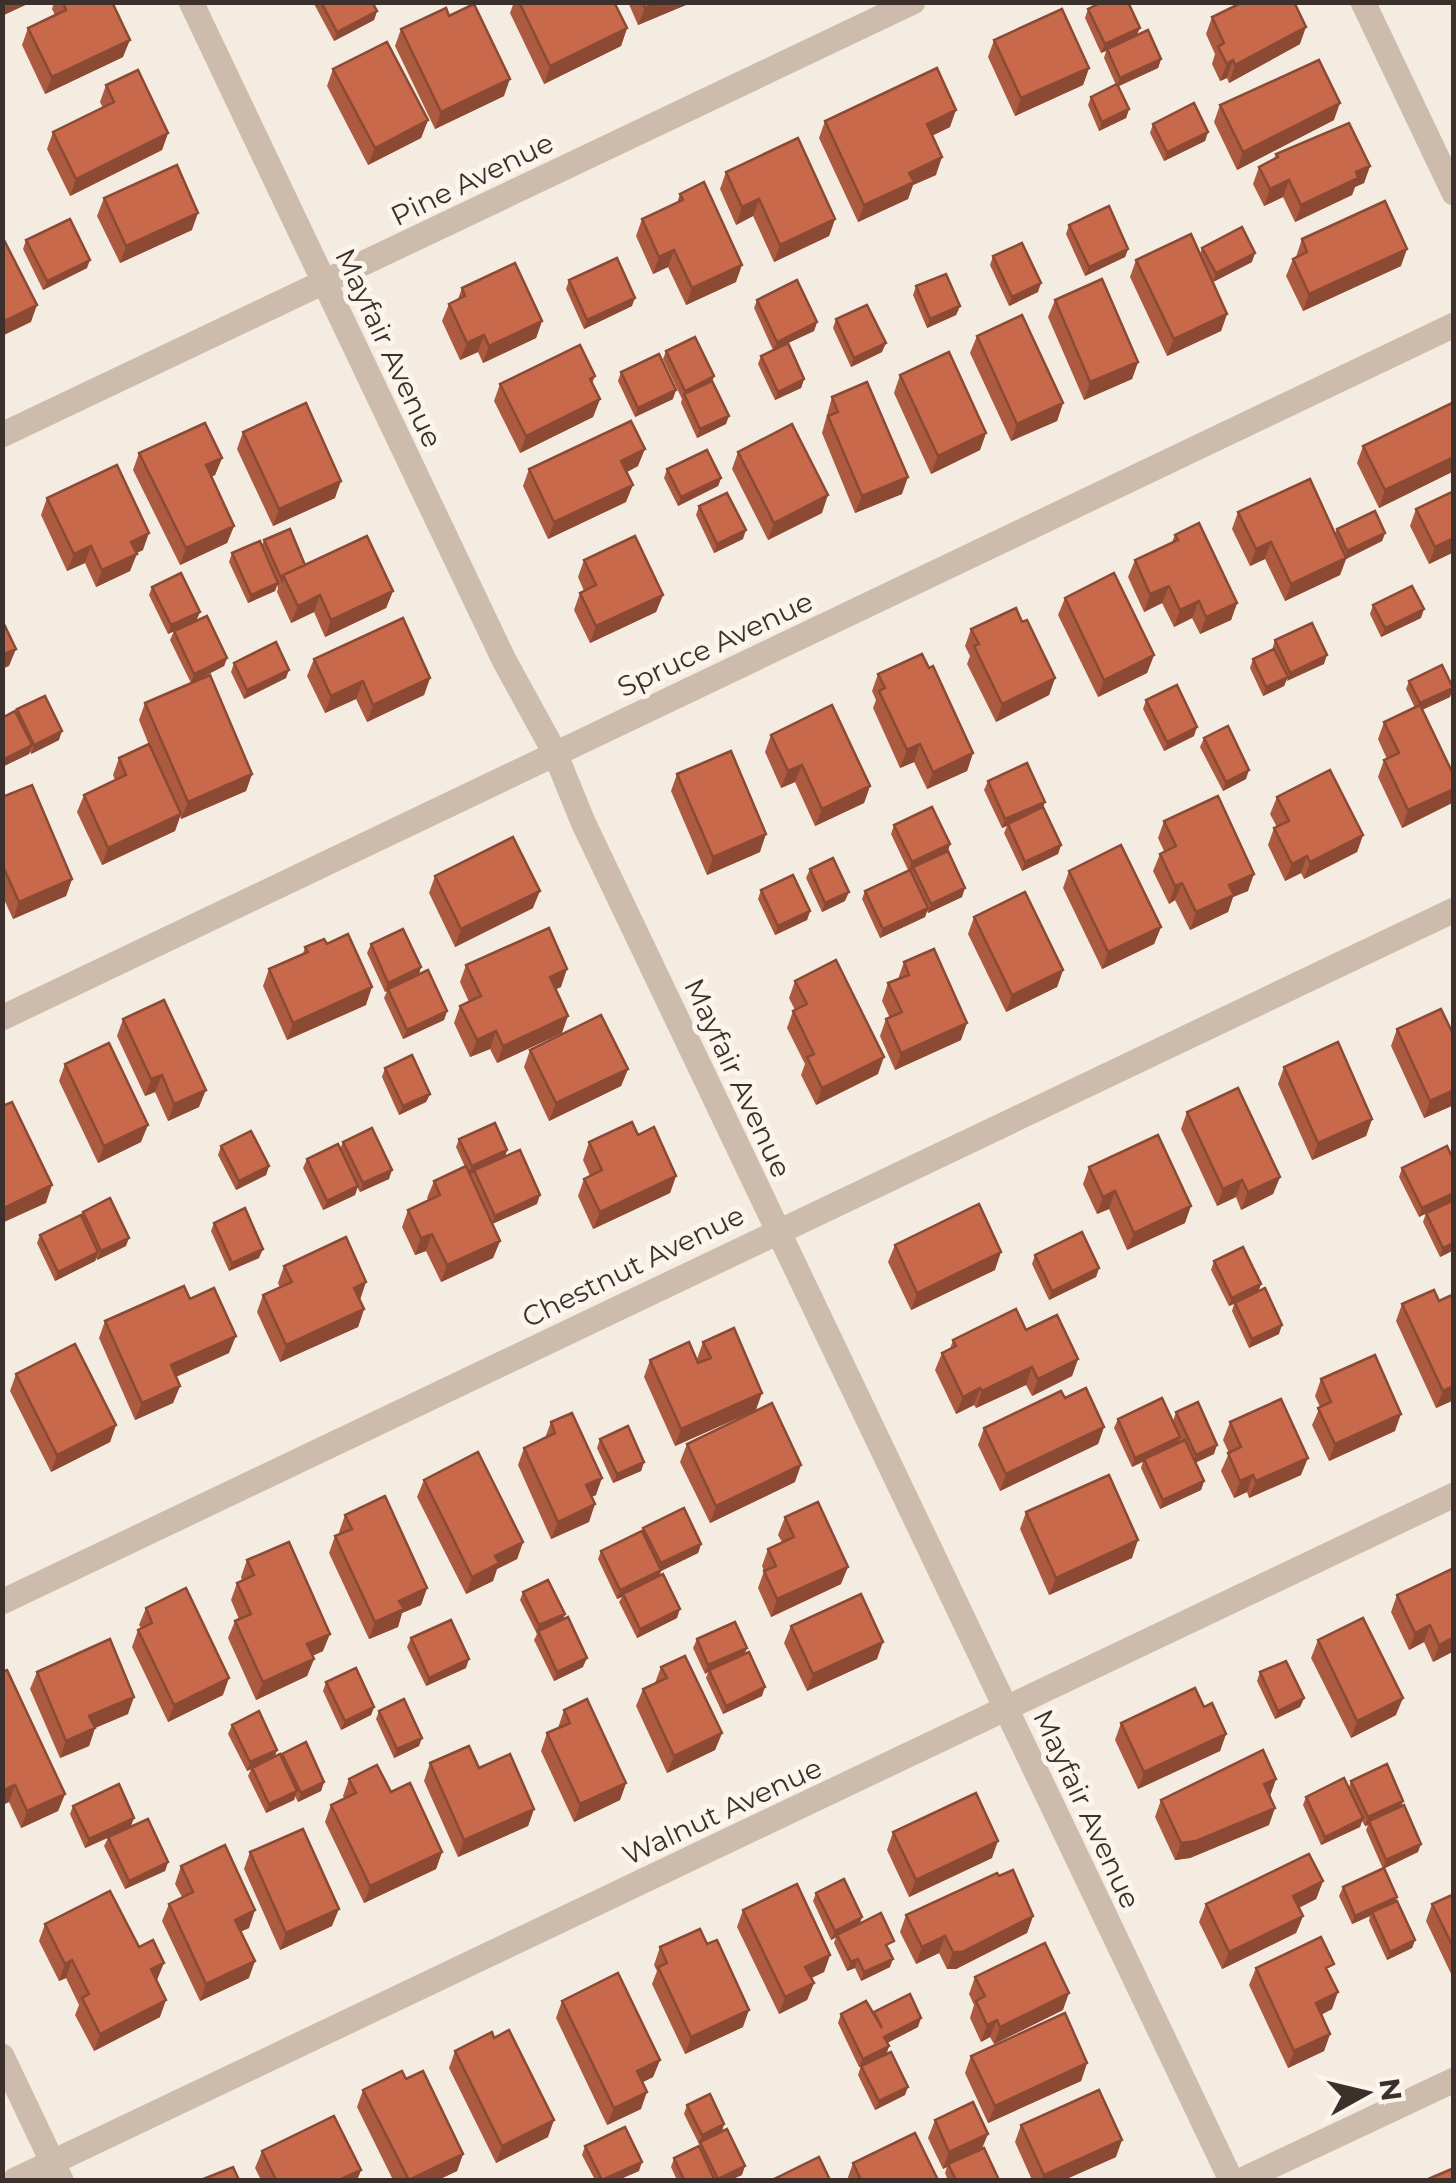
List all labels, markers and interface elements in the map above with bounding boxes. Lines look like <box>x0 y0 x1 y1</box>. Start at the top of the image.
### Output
street label: Pine Avenue <box>385 125 559 233</box>
street label: Mayfair Avenue <box>328 243 450 453</box>
street label: Spruce Avenue <box>612 584 818 704</box>
street label: Mayfair Avenue <box>677 973 799 1183</box>
street label: Chestnut Avenue <box>516 1197 750 1335</box>
street label: Mayfair Avenue <box>1026 1704 1148 1914</box>
street label: Walnut Avenue <box>617 1750 827 1872</box>
north arrow <box>1316 2043 1416 2143</box>
text: N <box>1372 2076 1409 2103</box>

